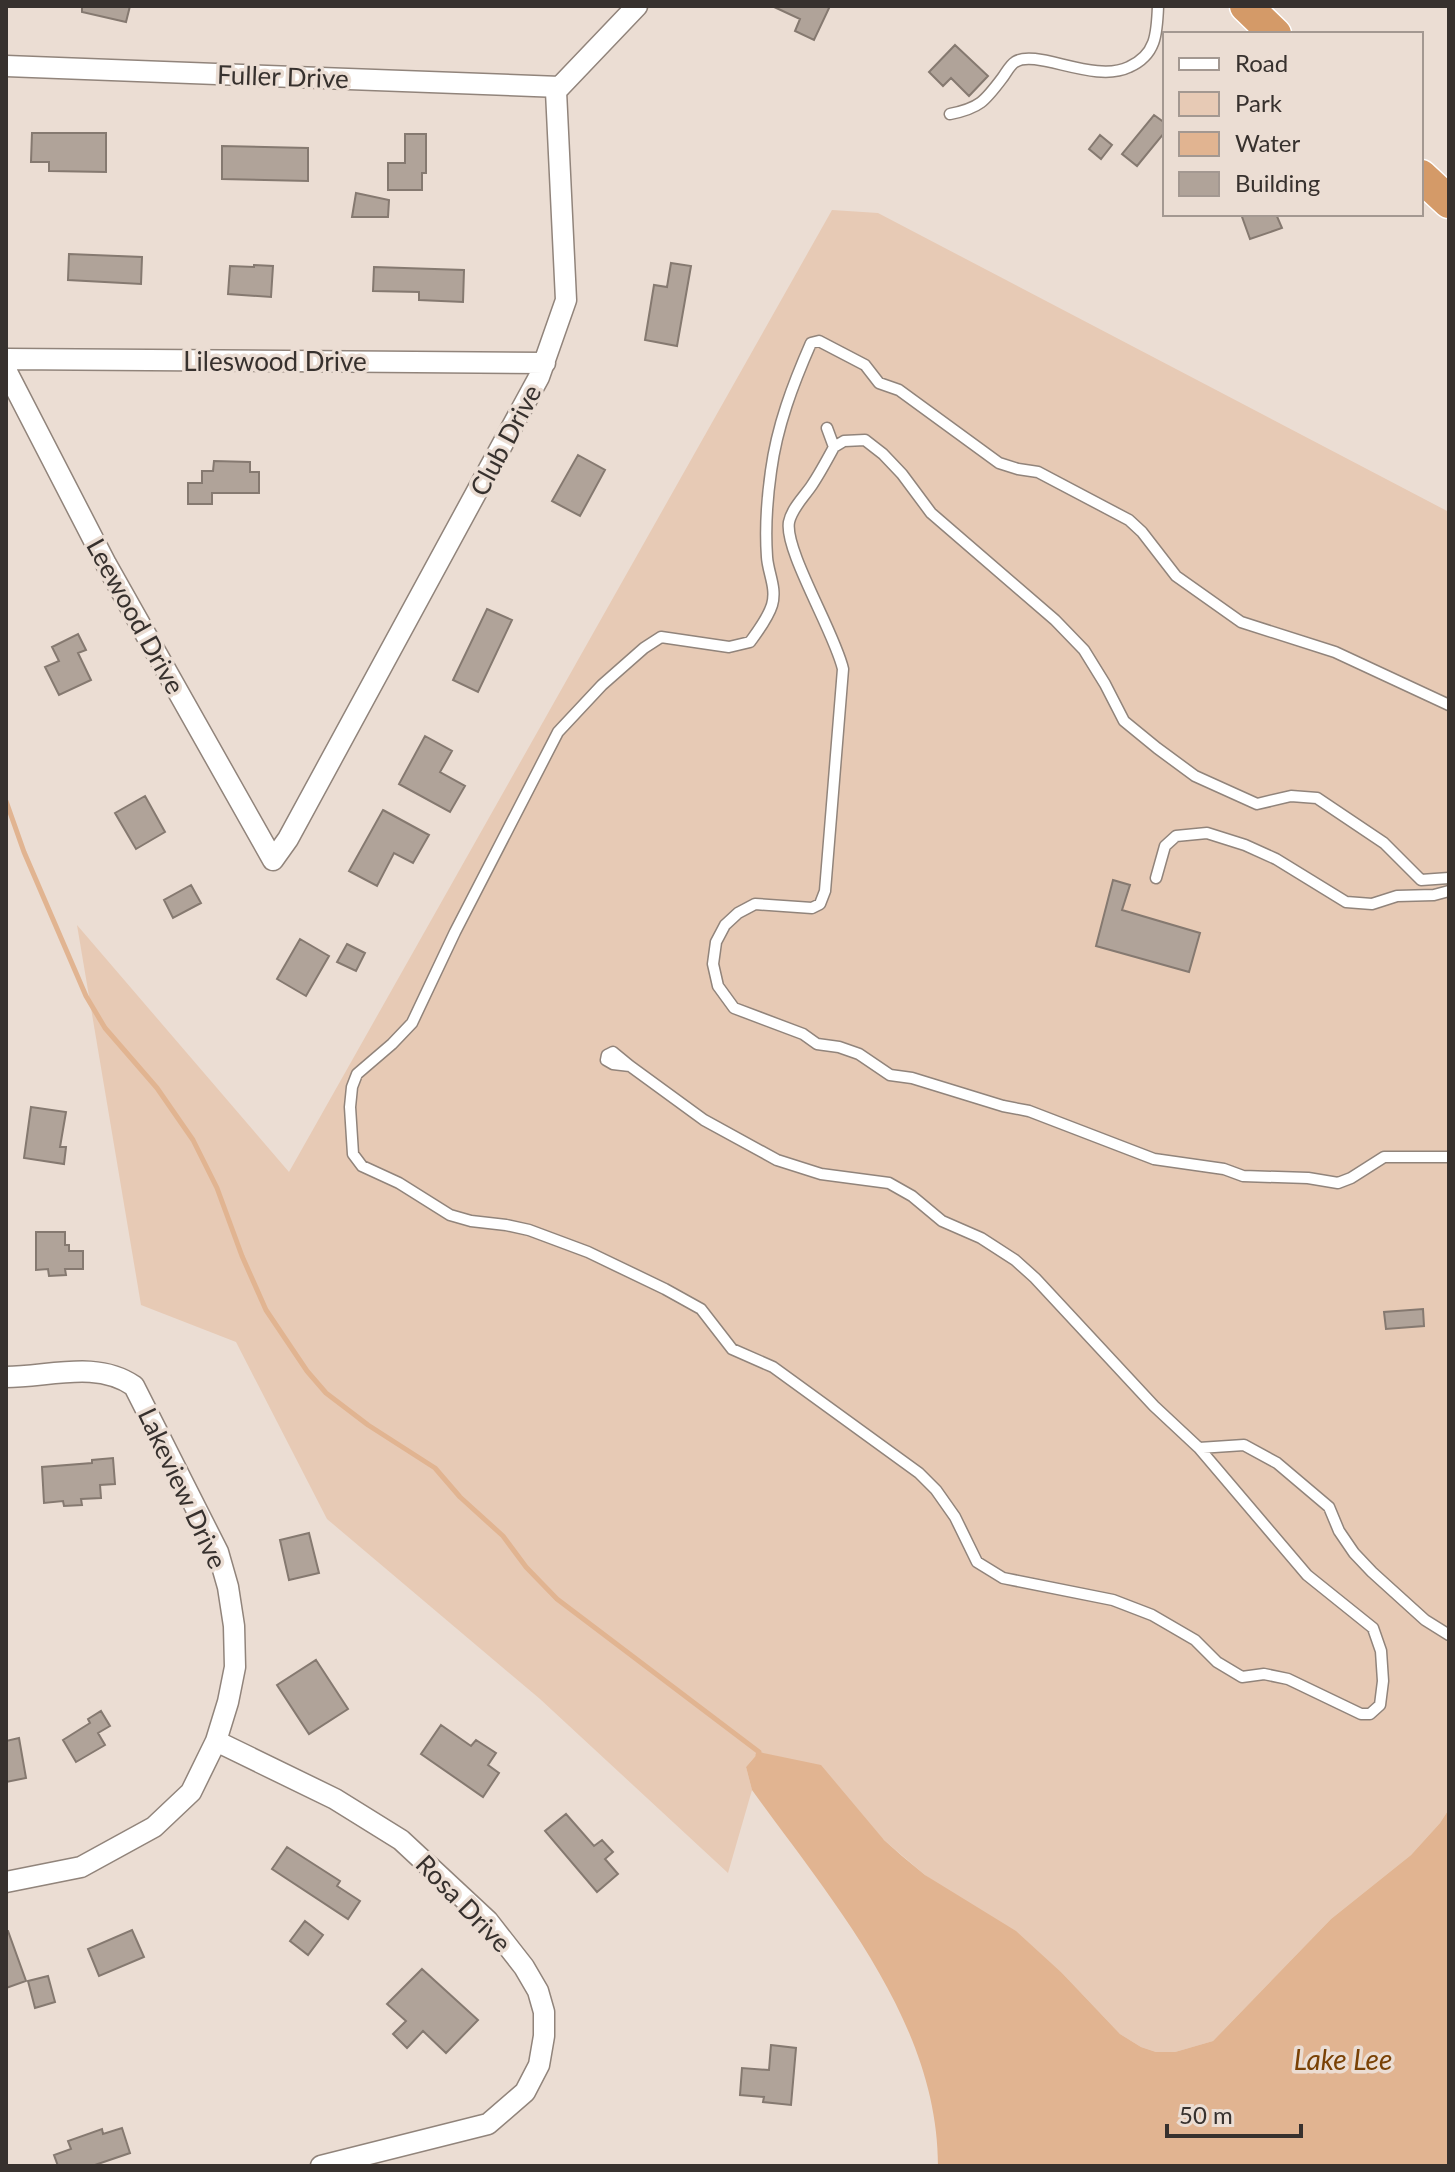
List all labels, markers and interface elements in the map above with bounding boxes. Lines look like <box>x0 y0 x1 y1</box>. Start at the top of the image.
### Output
legend <box>1163 32 1423 216</box>
text: Road <box>1235 48 1288 77</box>
street label: Fuller Drive <box>217 58 349 94</box>
text: Park <box>1235 88 1283 117</box>
text: Water <box>1235 128 1300 157</box>
text: Building <box>1235 168 1320 197</box>
street label: Lileswood Drive <box>183 345 367 377</box>
street label: Club Drive <box>462 379 548 501</box>
street label: Leewood Drive <box>80 533 192 699</box>
street label: Lakeview Drive <box>132 1402 234 1574</box>
street label: Rosa Drive <box>410 1848 518 1958</box>
water label: Lake Lee <box>1294 2042 1392 2076</box>
scale bar <box>1167 2088 1301 2138</box>
text: 50 m <box>1179 2100 1233 2129</box>

